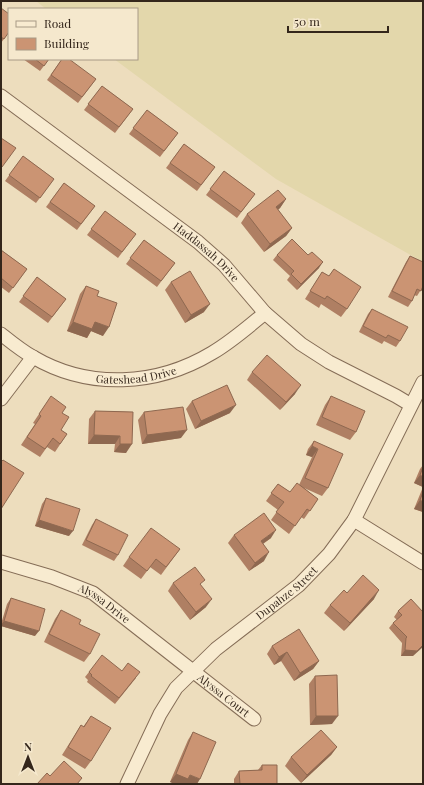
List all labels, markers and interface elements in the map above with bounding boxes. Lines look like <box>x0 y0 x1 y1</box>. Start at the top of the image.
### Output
legend <box>8 8 138 60</box>
scale bar <box>288 8 388 34</box>
text: 50 m <box>294 13 320 29</box>
text: Road <box>44 15 71 31</box>
text: Building <box>44 35 90 51</box>
street label: Haddassah Drive <box>171 218 243 285</box>
street label: Gateshead Drive <box>95 362 179 387</box>
street label: Dupahze Street <box>253 563 320 623</box>
street label: Alyssa Drive <box>75 580 134 627</box>
street label: Alyssa Court <box>194 669 253 720</box>
north arrow <box>8 737 48 777</box>
text: N <box>24 739 32 754</box>

